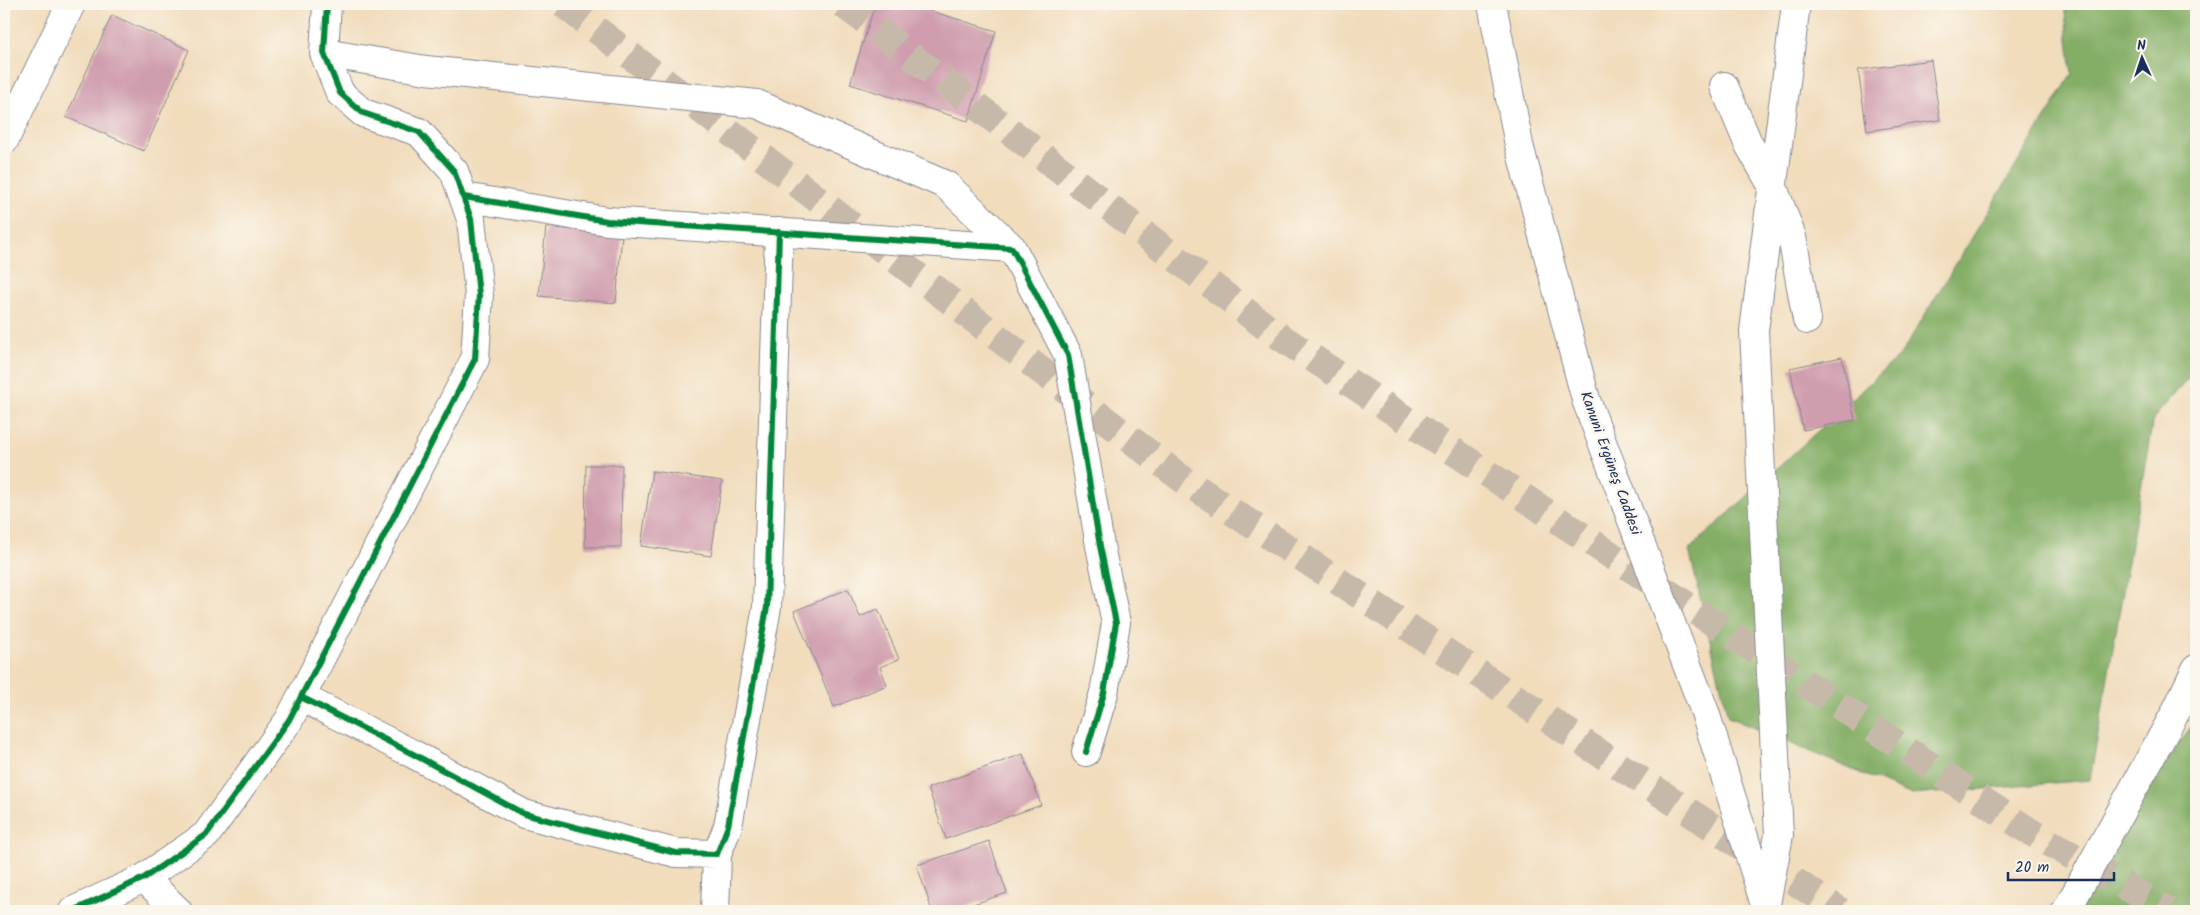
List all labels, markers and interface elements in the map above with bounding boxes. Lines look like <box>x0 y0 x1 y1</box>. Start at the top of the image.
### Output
north arrow <box>2118 32 2168 82</box>
text: N <box>2136 35 2147 57</box>
street label: Kanuni Ergüneş Caddesi <box>1573 388 1648 540</box>
scale bar <box>2008 850 2114 882</box>
text: 20 m <box>2015 856 2049 880</box>

